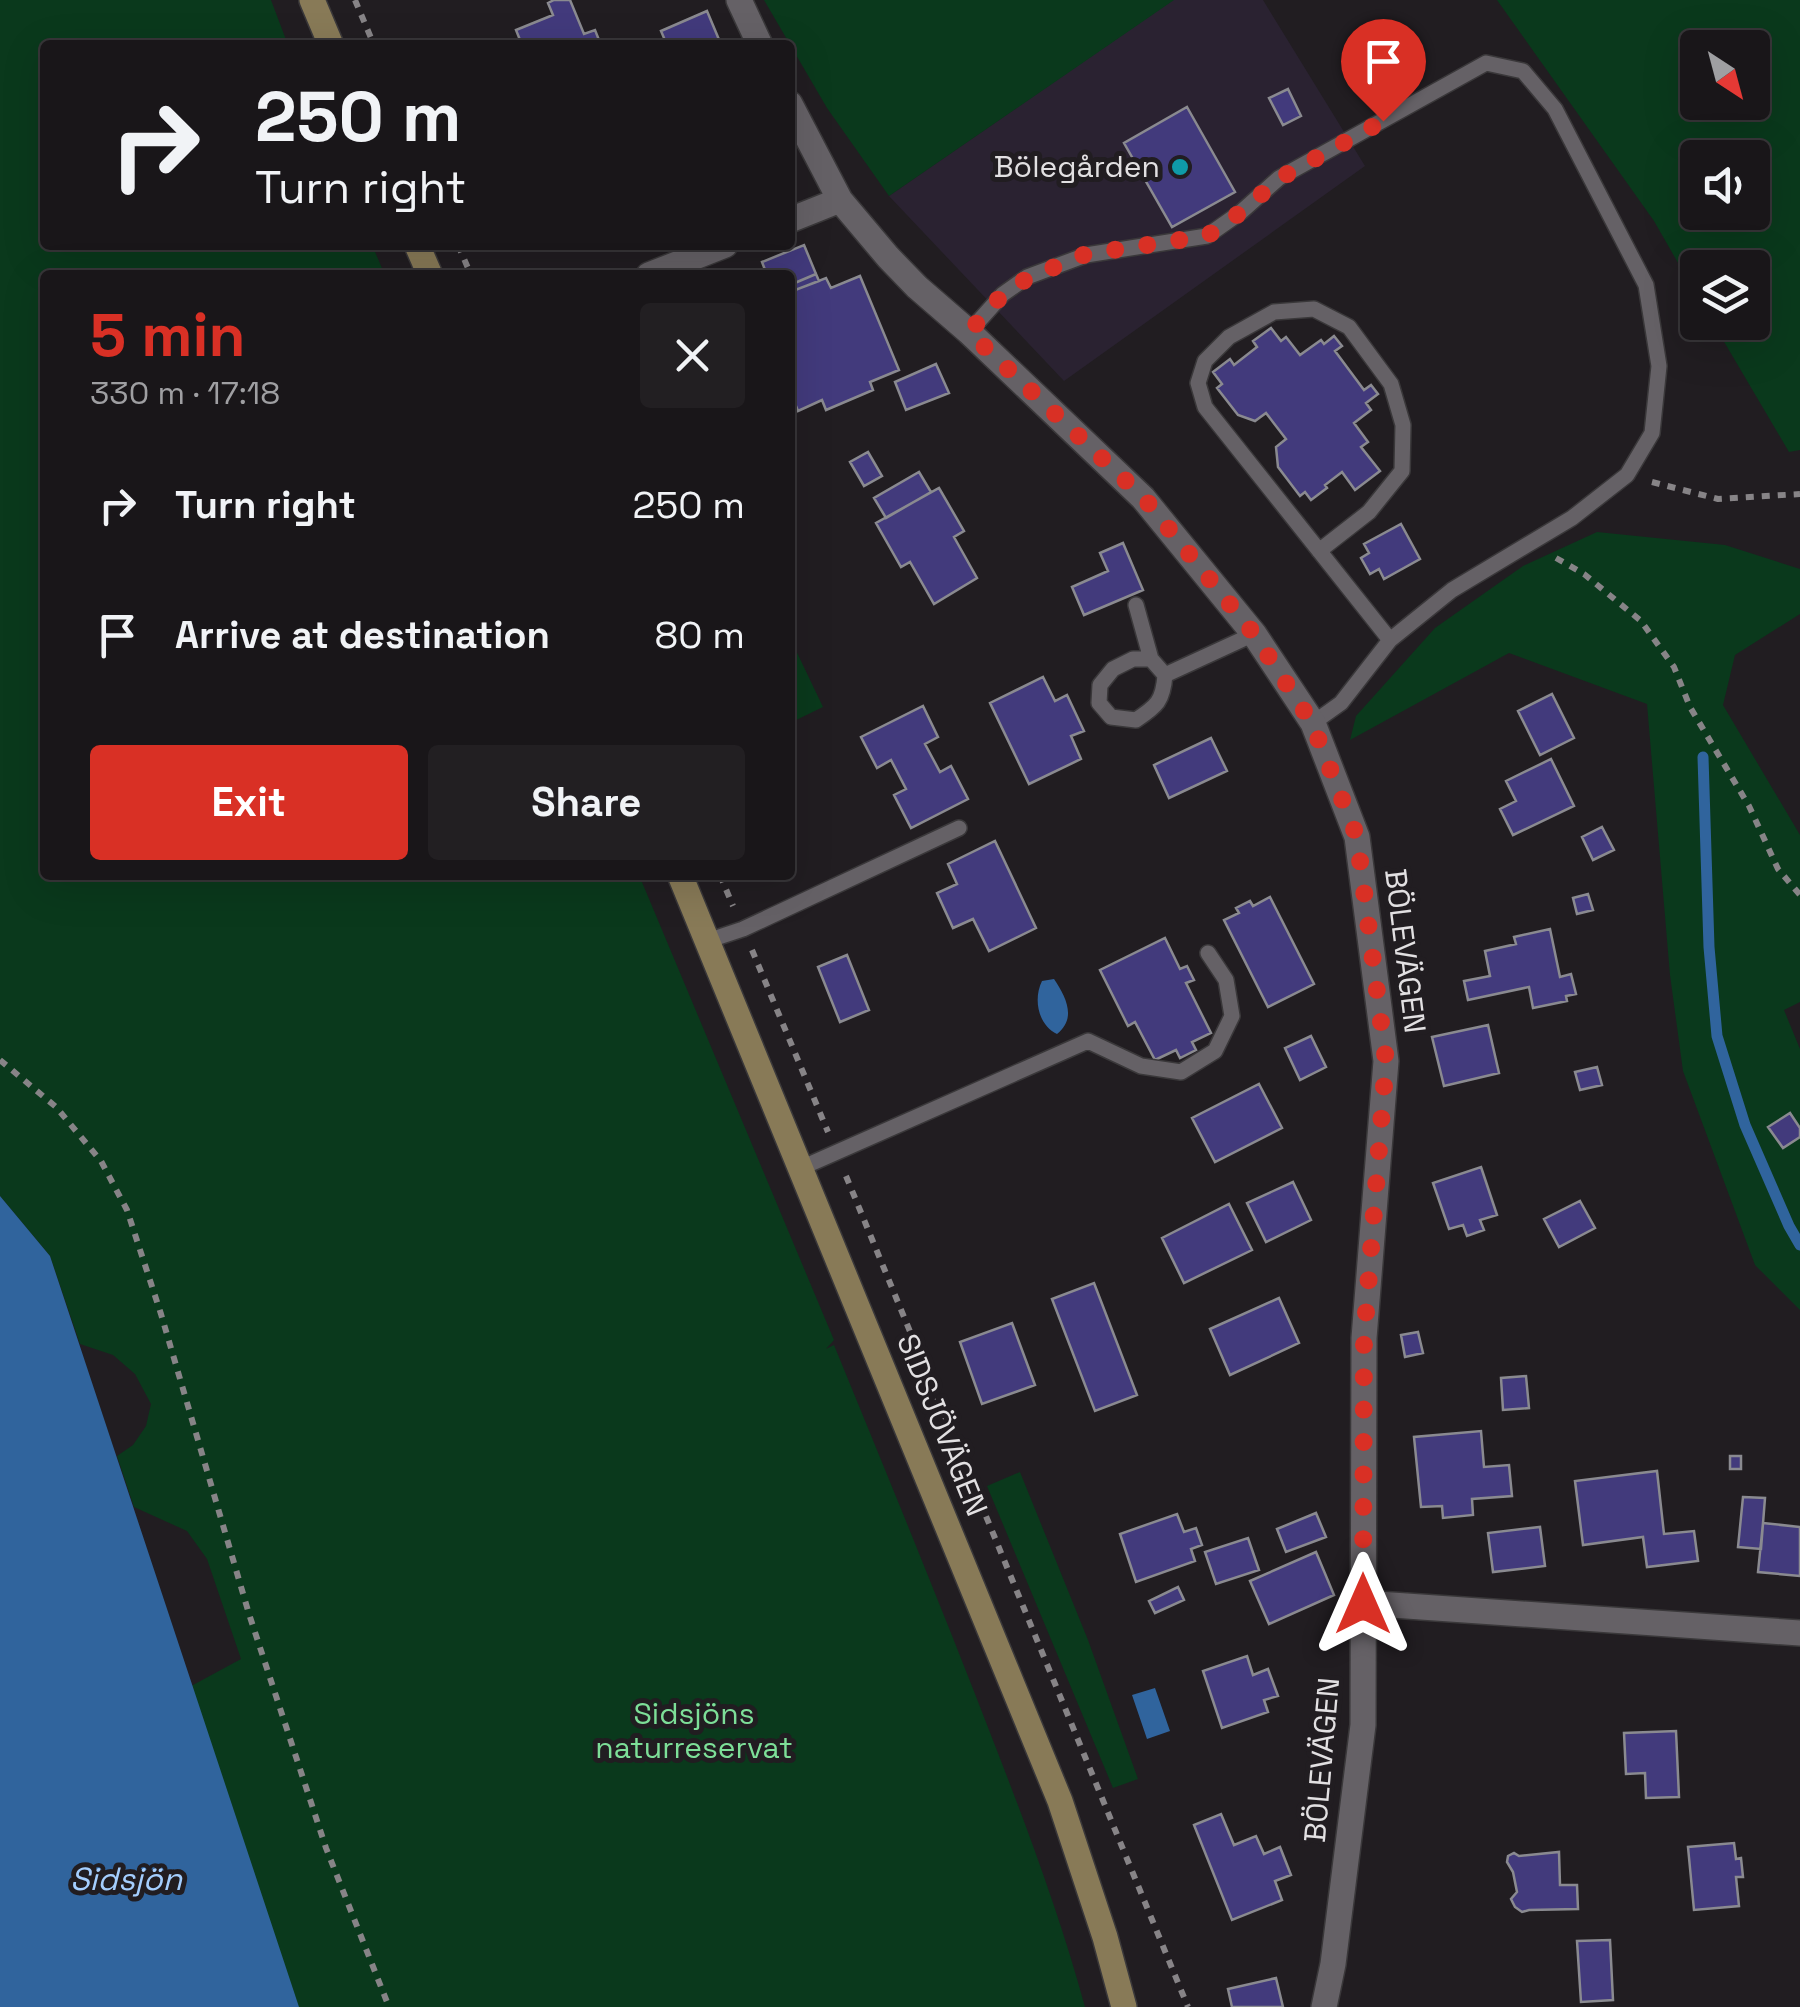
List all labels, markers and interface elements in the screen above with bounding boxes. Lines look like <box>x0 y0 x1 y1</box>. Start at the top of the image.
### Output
pin <box>1341 19 1426 122</box>
north arrow <box>1680 30 1770 120</box>
map controls <box>1680 30 1770 340</box>
icon: arrive <box>1356 34 1411 89</box>
text: 250 m <box>255 72 462 161</box>
icon: right <box>90 80 220 210</box>
button: sound <box>1680 140 1770 230</box>
place label: Bölegården <box>994 147 1160 186</box>
marker: Bölegården <box>1169 156 1191 178</box>
text: Turn right <box>255 159 466 216</box>
button: layers <box>1680 250 1770 340</box>
text: 5 min <box>90 297 245 374</box>
button: close <box>640 303 745 408</box>
text: 330 m · 17:18 <box>90 373 280 413</box>
icon: right <box>90 478 145 533</box>
text: Turn right <box>175 481 356 529</box>
text: 250 m <box>633 481 745 529</box>
icon: arrive <box>90 608 145 663</box>
text: Arrive at destination <box>175 611 550 659</box>
text: 80 m <box>655 611 745 659</box>
button: Exit <box>90 745 408 860</box>
button: Share <box>428 745 745 860</box>
street label: BÖLEVÄGEN <box>1376 866 1435 1035</box>
street label: SIDSJÖVÄGEN <box>888 1328 997 1522</box>
position arrow <box>1311 1552 1415 1656</box>
street label: BÖLEVÄGEN <box>1295 1676 1348 1844</box>
park label: Sidsjöns naturreservat <box>595 1694 793 1767</box>
water label: Sidsjön <box>70 1859 183 1899</box>

